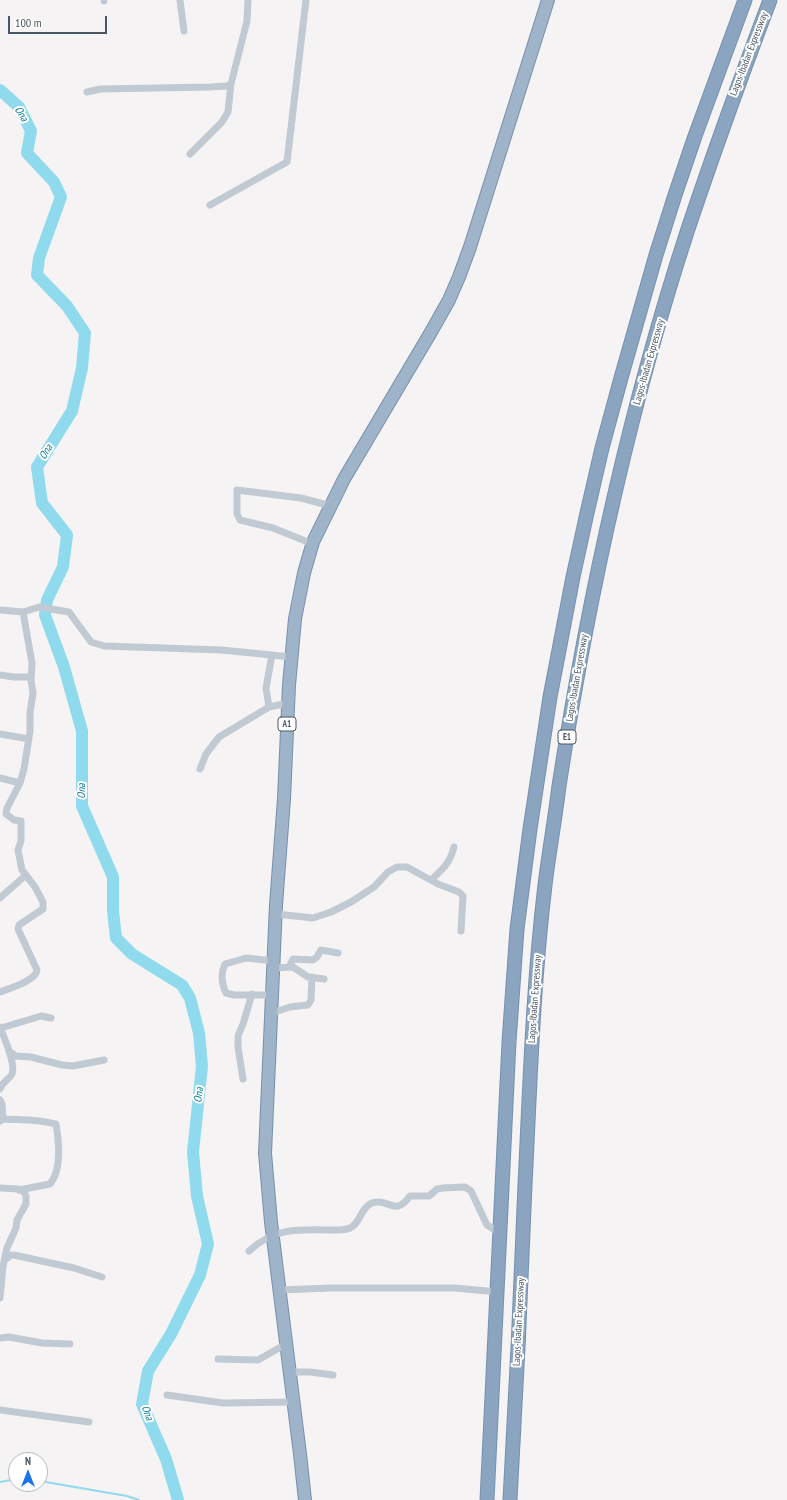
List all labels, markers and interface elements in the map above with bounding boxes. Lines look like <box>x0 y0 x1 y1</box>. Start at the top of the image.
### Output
scale bar <box>10 8 109 34</box>
street label: Lagos-Ibadan Expressway <box>728 11 770 97</box>
text: 100 m <box>15 15 42 30</box>
water label: Ona <box>11 104 31 124</box>
street label: Lagos-Ibadan Expressway <box>631 318 667 406</box>
water label: Ona <box>36 442 56 462</box>
street label: Lagos-Ibadan Expressway <box>563 633 591 723</box>
road number: A1 <box>278 717 296 731</box>
road number: E1 <box>558 730 576 744</box>
water label: Ona <box>75 783 89 799</box>
street label: Lagos-Ibadan Expressway <box>526 954 544 1044</box>
water label: Ona <box>192 1087 206 1103</box>
street label: Lagos-Ibadan Expressway <box>511 1277 527 1367</box>
water label: Ona <box>138 1404 156 1422</box>
north arrow <box>8 1452 48 1492</box>
text: N <box>25 1454 31 1468</box>

